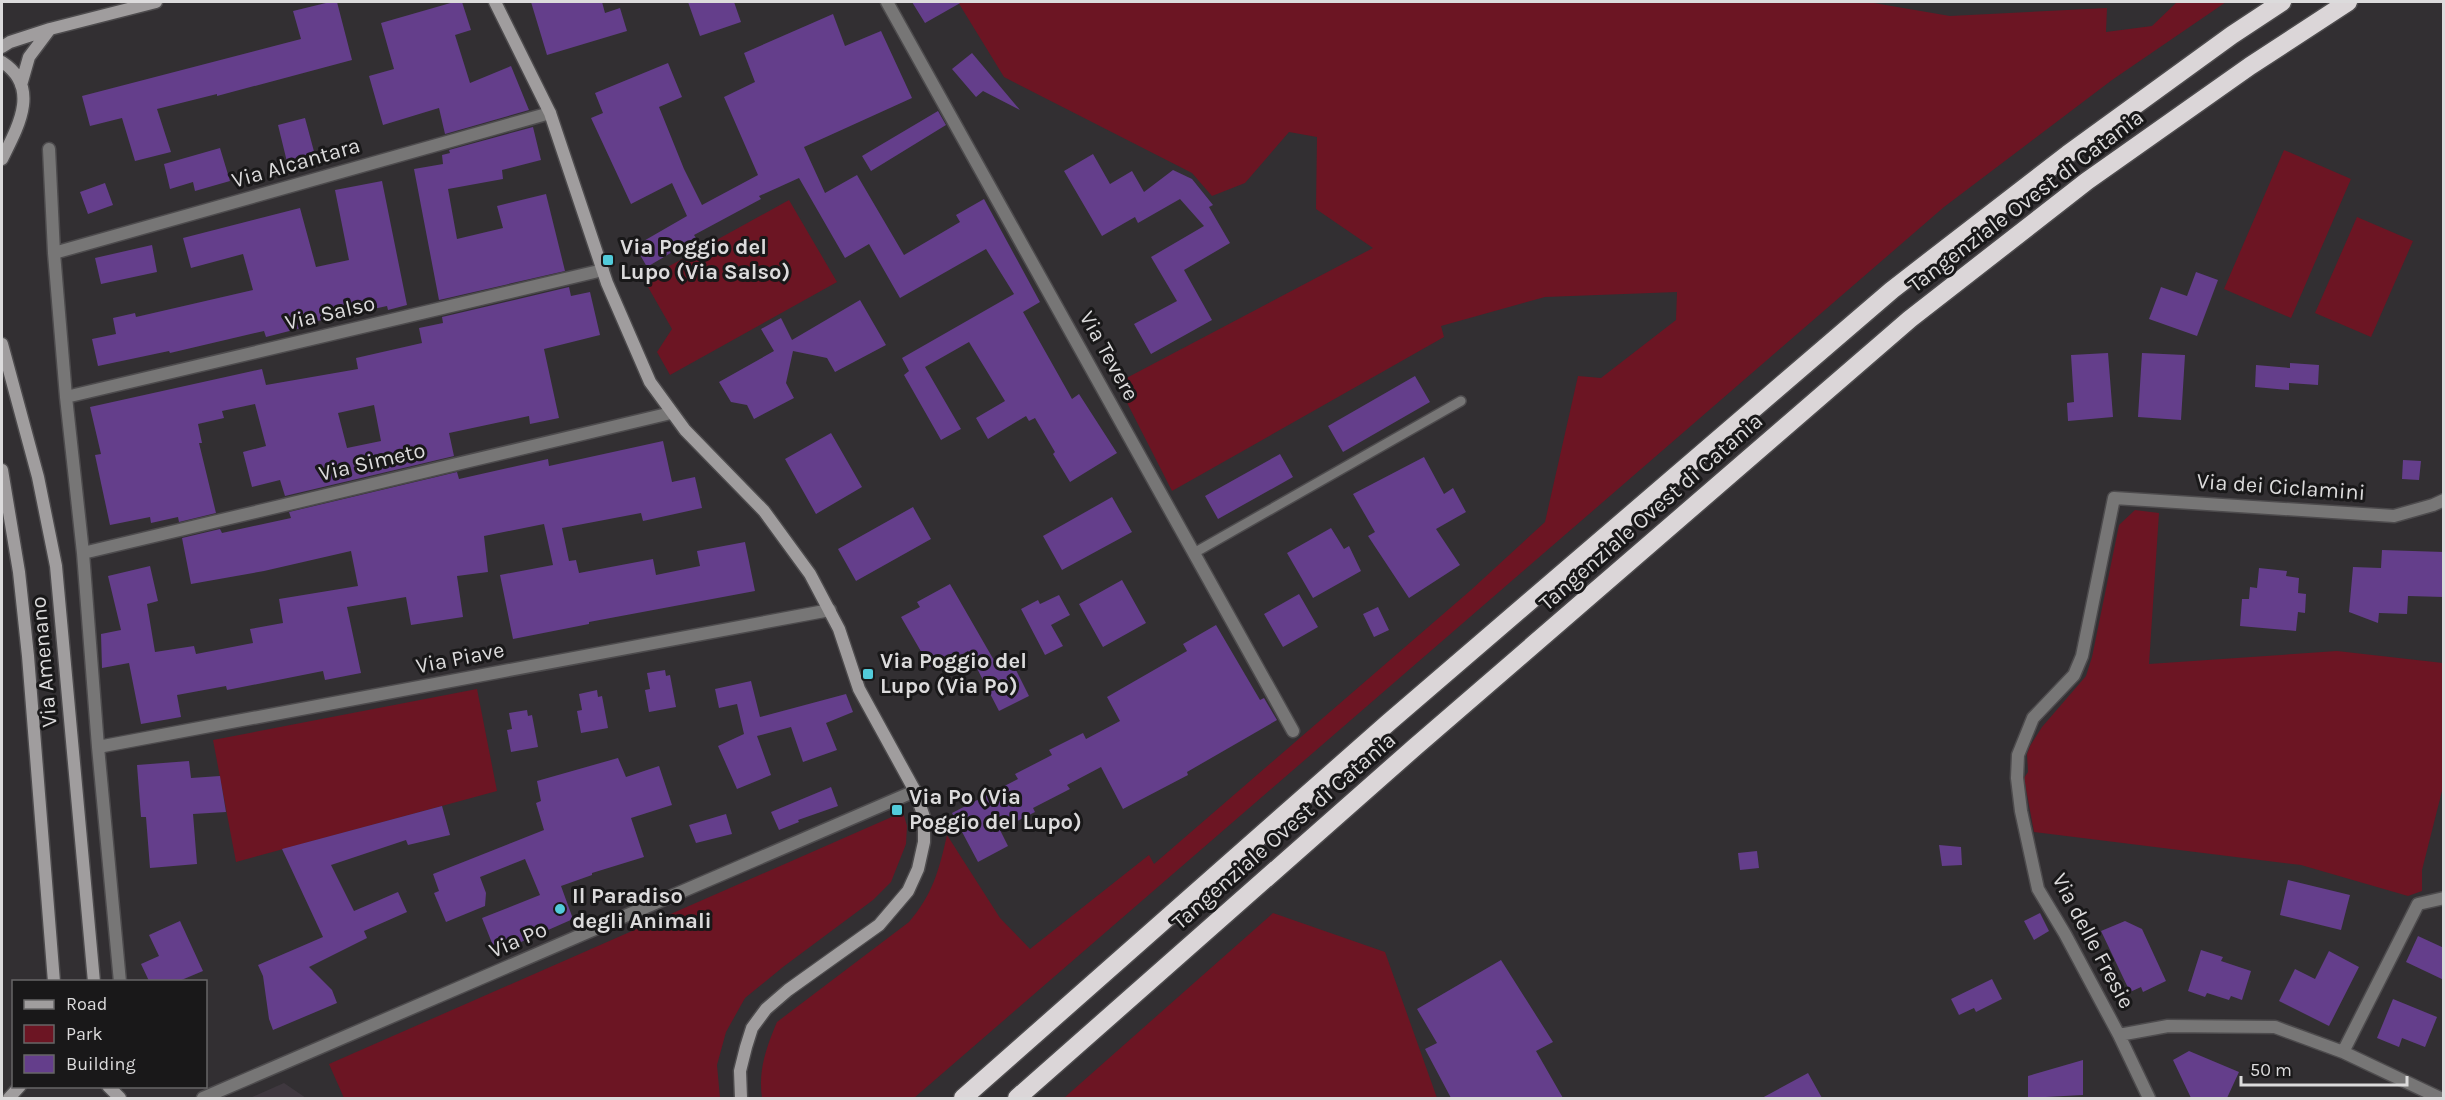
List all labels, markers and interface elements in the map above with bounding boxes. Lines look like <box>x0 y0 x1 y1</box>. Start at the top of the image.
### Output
street label: Tangenziale Ovest di Catania <box>1903 104 2149 298</box>
street label: Via Alcantara <box>229 132 363 194</box>
place label: Via Poggio del Lupo (Via Salso) <box>620 234 790 285</box>
marker: Via Poggio del Lupo (Via Salso) <box>601 253 615 267</box>
street label: Via Salso <box>283 290 377 336</box>
street label: Via Tevere <box>1074 307 1144 405</box>
street label: Tangenziale Ovest di Catania <box>1534 408 1768 616</box>
street label: Via Simeto <box>316 437 428 487</box>
street label: Via dei Ciclamini <box>2196 468 2366 506</box>
street label: Via Amenano <box>25 595 63 729</box>
street label: Via Piave <box>414 637 506 679</box>
place label: Via Poggio del Lupo (Via Po) <box>880 648 1027 699</box>
marker: Via Poggio del Lupo (Via Po) <box>861 667 875 681</box>
street label: Tangenziale Ovest di Catania <box>1167 727 1401 935</box>
place label: Via Po (Via Poggio del Lupo) <box>909 784 1082 835</box>
marker: Via Po (Via Poggio del Lupo) <box>890 803 904 817</box>
street label: Via delle Fresie <box>2046 869 2140 1013</box>
place label: Il Paradiso degli Animali <box>572 883 712 934</box>
marker: Il Paradiso degli Animali <box>553 902 567 916</box>
street label: Via Po <box>485 916 551 964</box>
legend <box>12 980 207 1088</box>
text: Road <box>66 993 107 1015</box>
text: Park <box>66 1023 103 1045</box>
scale bar <box>2241 1049 2408 1087</box>
text: Building <box>66 1053 136 1075</box>
text: 50 m <box>2250 1059 2292 1081</box>

